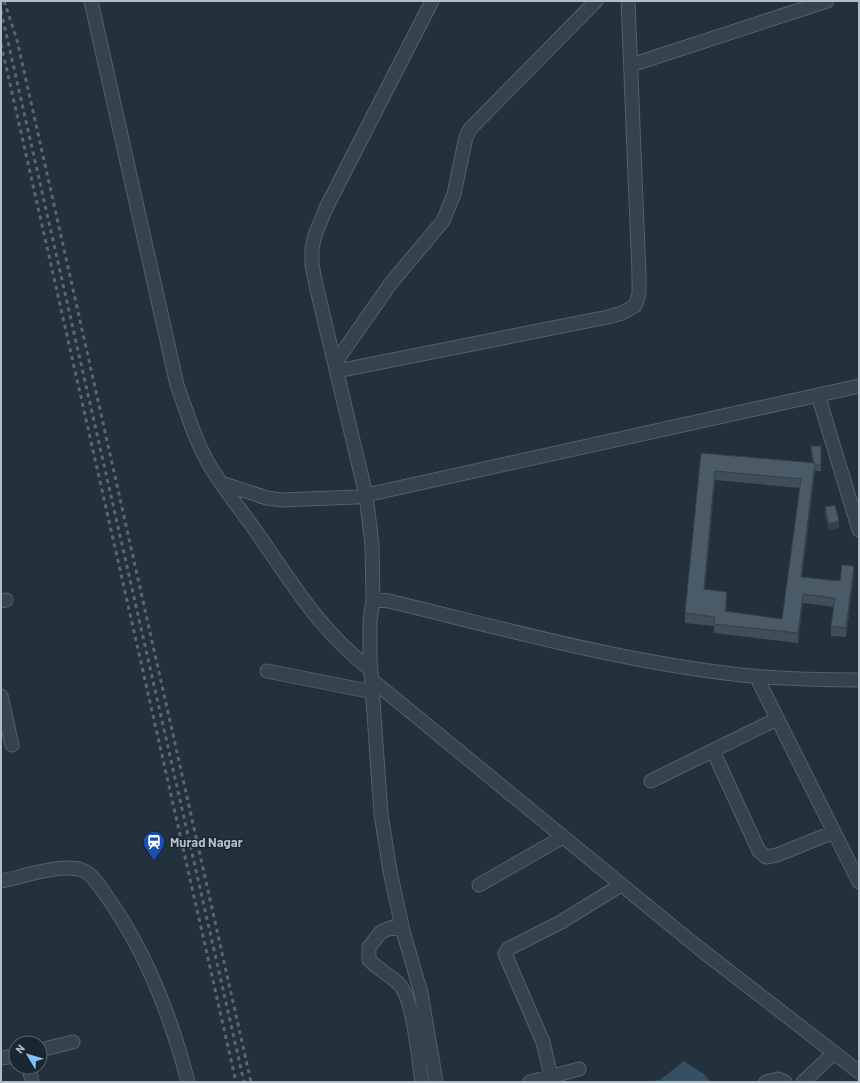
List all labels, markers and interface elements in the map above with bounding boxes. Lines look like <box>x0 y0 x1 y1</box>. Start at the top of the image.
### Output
station icon: Murad Nagar <box>141 829 167 862</box>
place label: Murad Nagar <box>170 834 243 850</box>
north arrow <box>8 1035 48 1075</box>
text: N <box>12 1042 27 1055</box>

